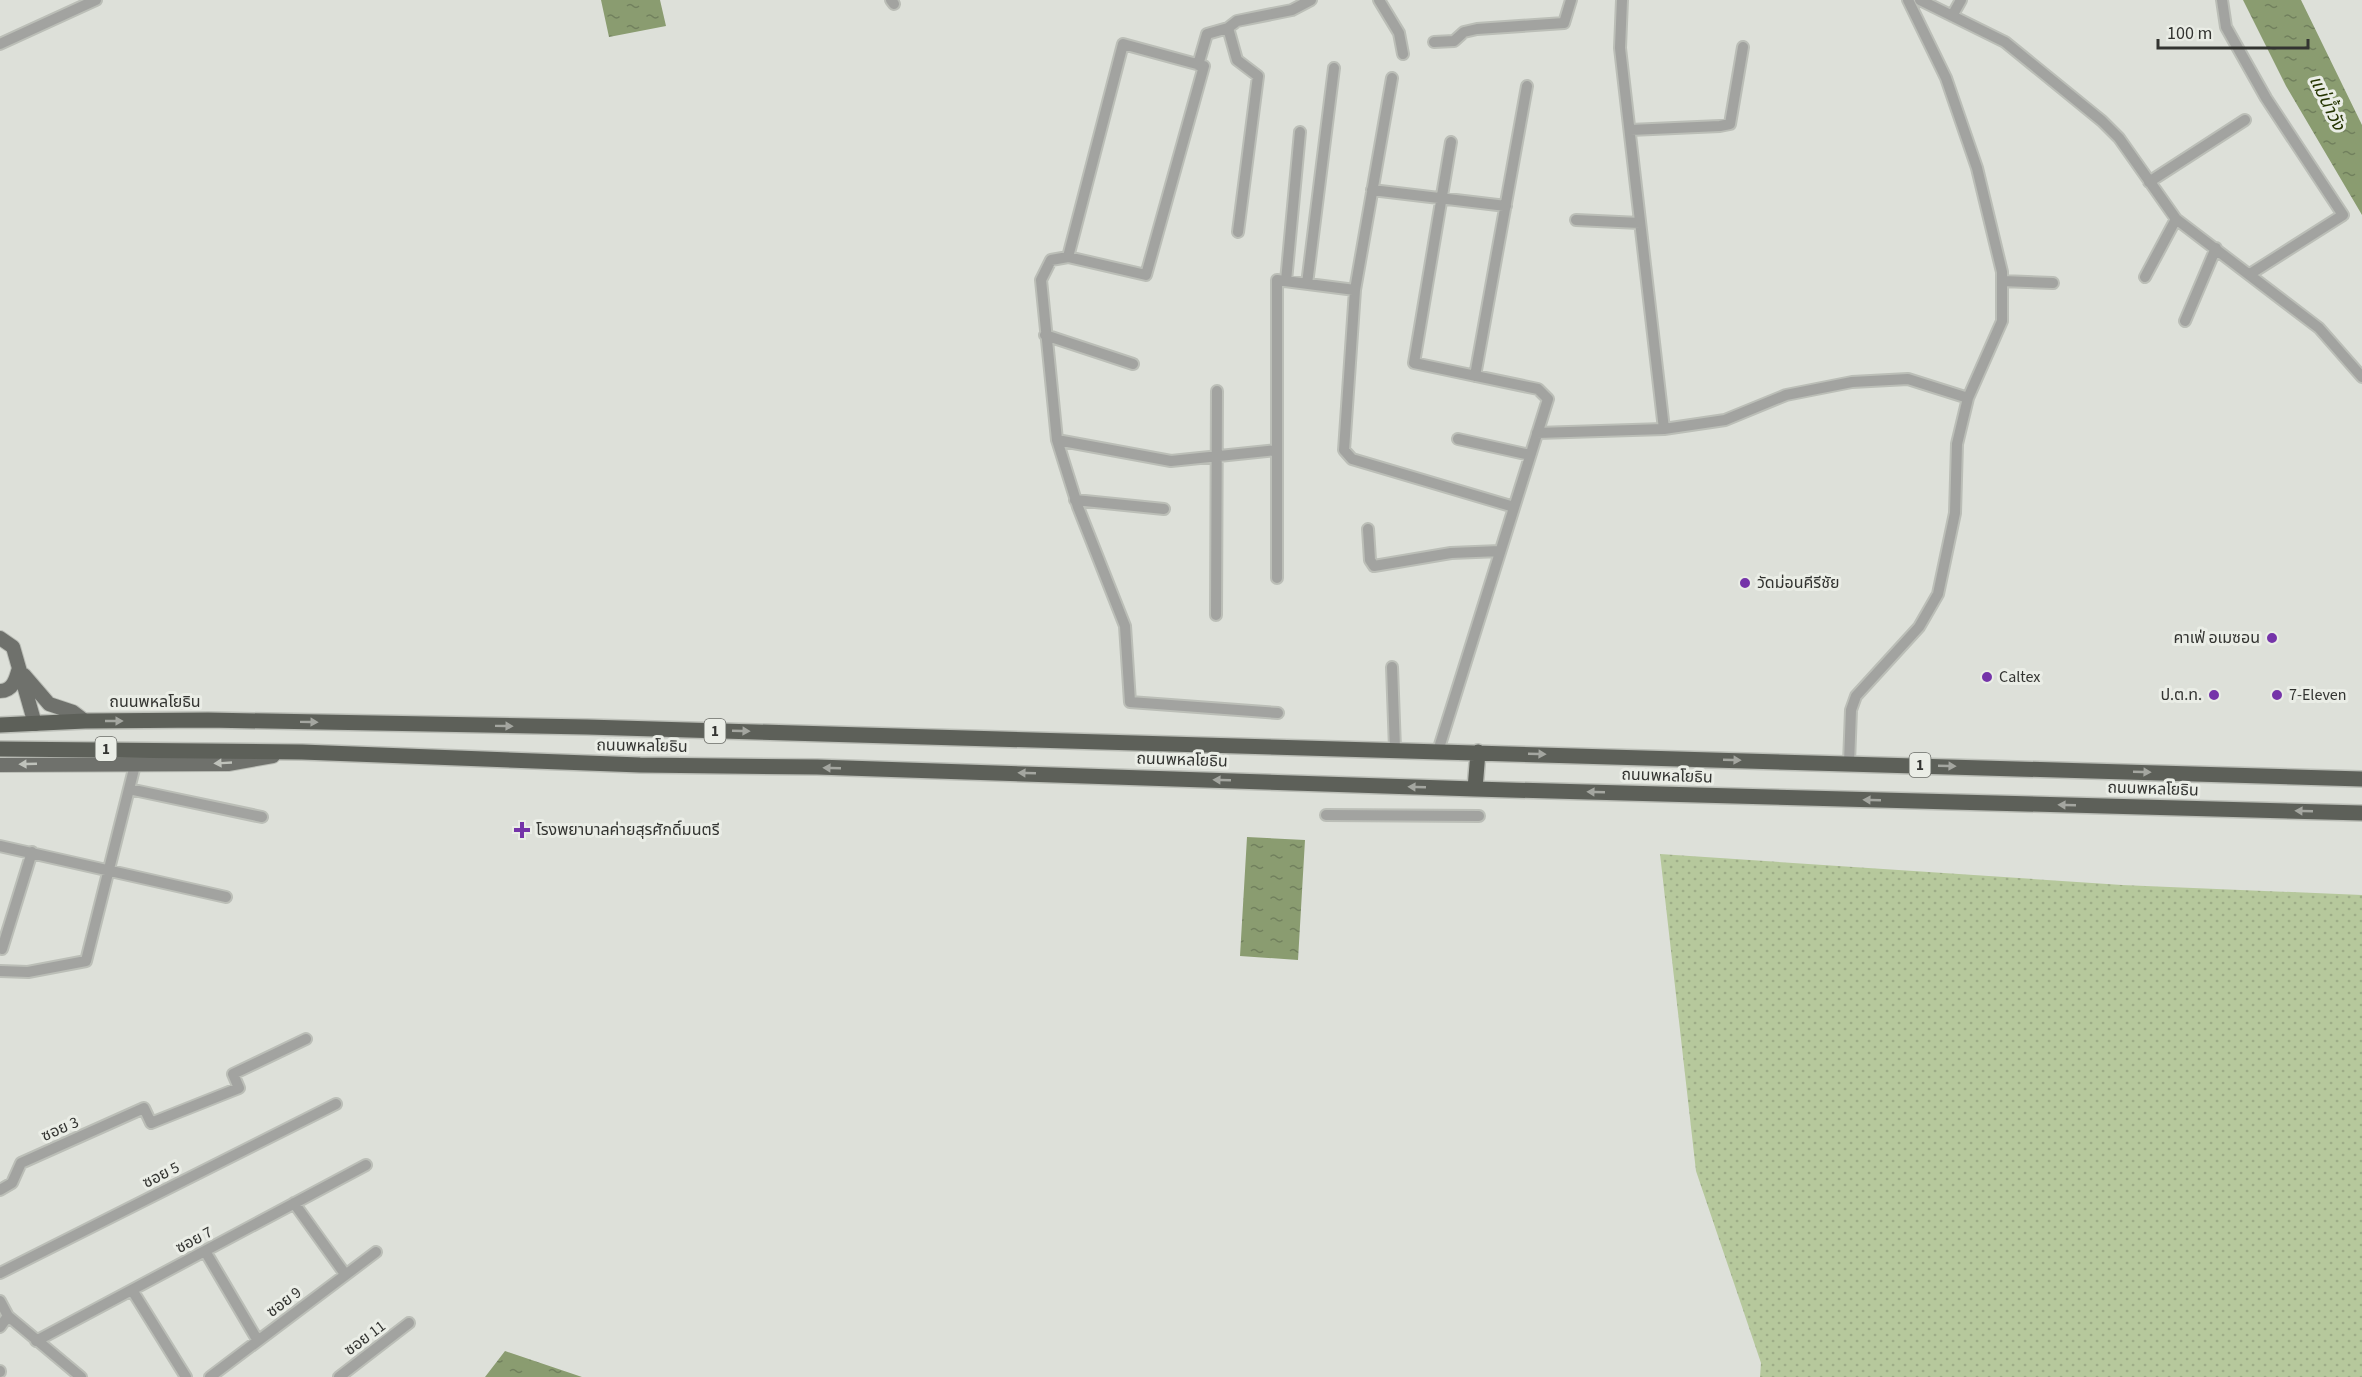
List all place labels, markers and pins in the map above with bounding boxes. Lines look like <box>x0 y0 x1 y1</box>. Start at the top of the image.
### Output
place label: วัดม่อนคีรีชัย <box>1757 572 1839 594</box>
marker: วัดม่อนคีรีชัย <box>1738 576 1752 590</box>
place label: คาเฟ่ อเมซอน <box>2174 627 2260 649</box>
marker: คาเฟ่ อเมซอน <box>2265 631 2279 645</box>
place label: Caltex <box>1999 666 2040 688</box>
marker: Caltex <box>1980 670 1994 684</box>
place label: ป.ต.ท. <box>2160 684 2202 706</box>
place label: 7-Eleven <box>2289 684 2347 706</box>
marker: ป.ต.ท. <box>2207 688 2221 702</box>
marker: 7-Eleven <box>2270 688 2284 702</box>
place label: โรงพยาบาลค่ายสุรศักดิ์มนตรี <box>536 819 720 841</box>
marker: โรงพยาบาลค่ายสุรศักดิ์มนตรี <box>513 821 531 839</box>

